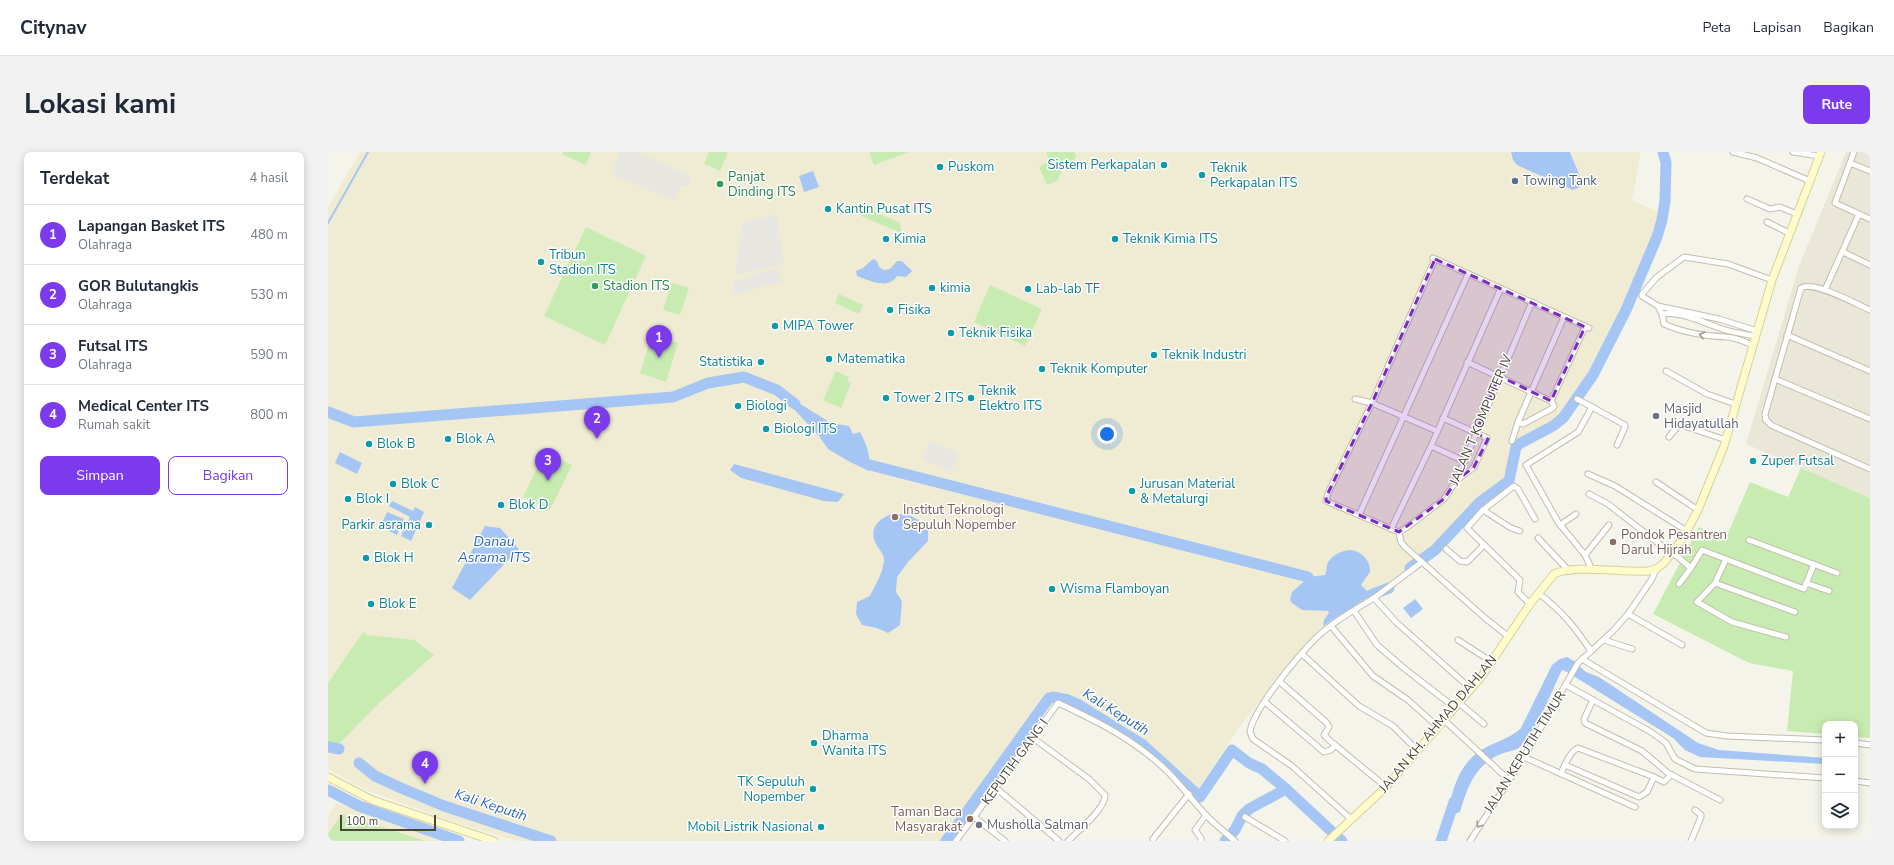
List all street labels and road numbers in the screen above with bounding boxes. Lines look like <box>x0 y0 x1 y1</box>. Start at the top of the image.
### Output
street label: JALAN T KOMPUTER IV <box>1445 352 1517 489</box>
street label: JALAN KH. AHMAD DAHLAN <box>1374 651 1501 798</box>
street label: JALAN KEPUTIH TIMUR <box>1479 687 1570 817</box>
street label: KEPUTIH GANG I <box>978 715 1052 809</box>

